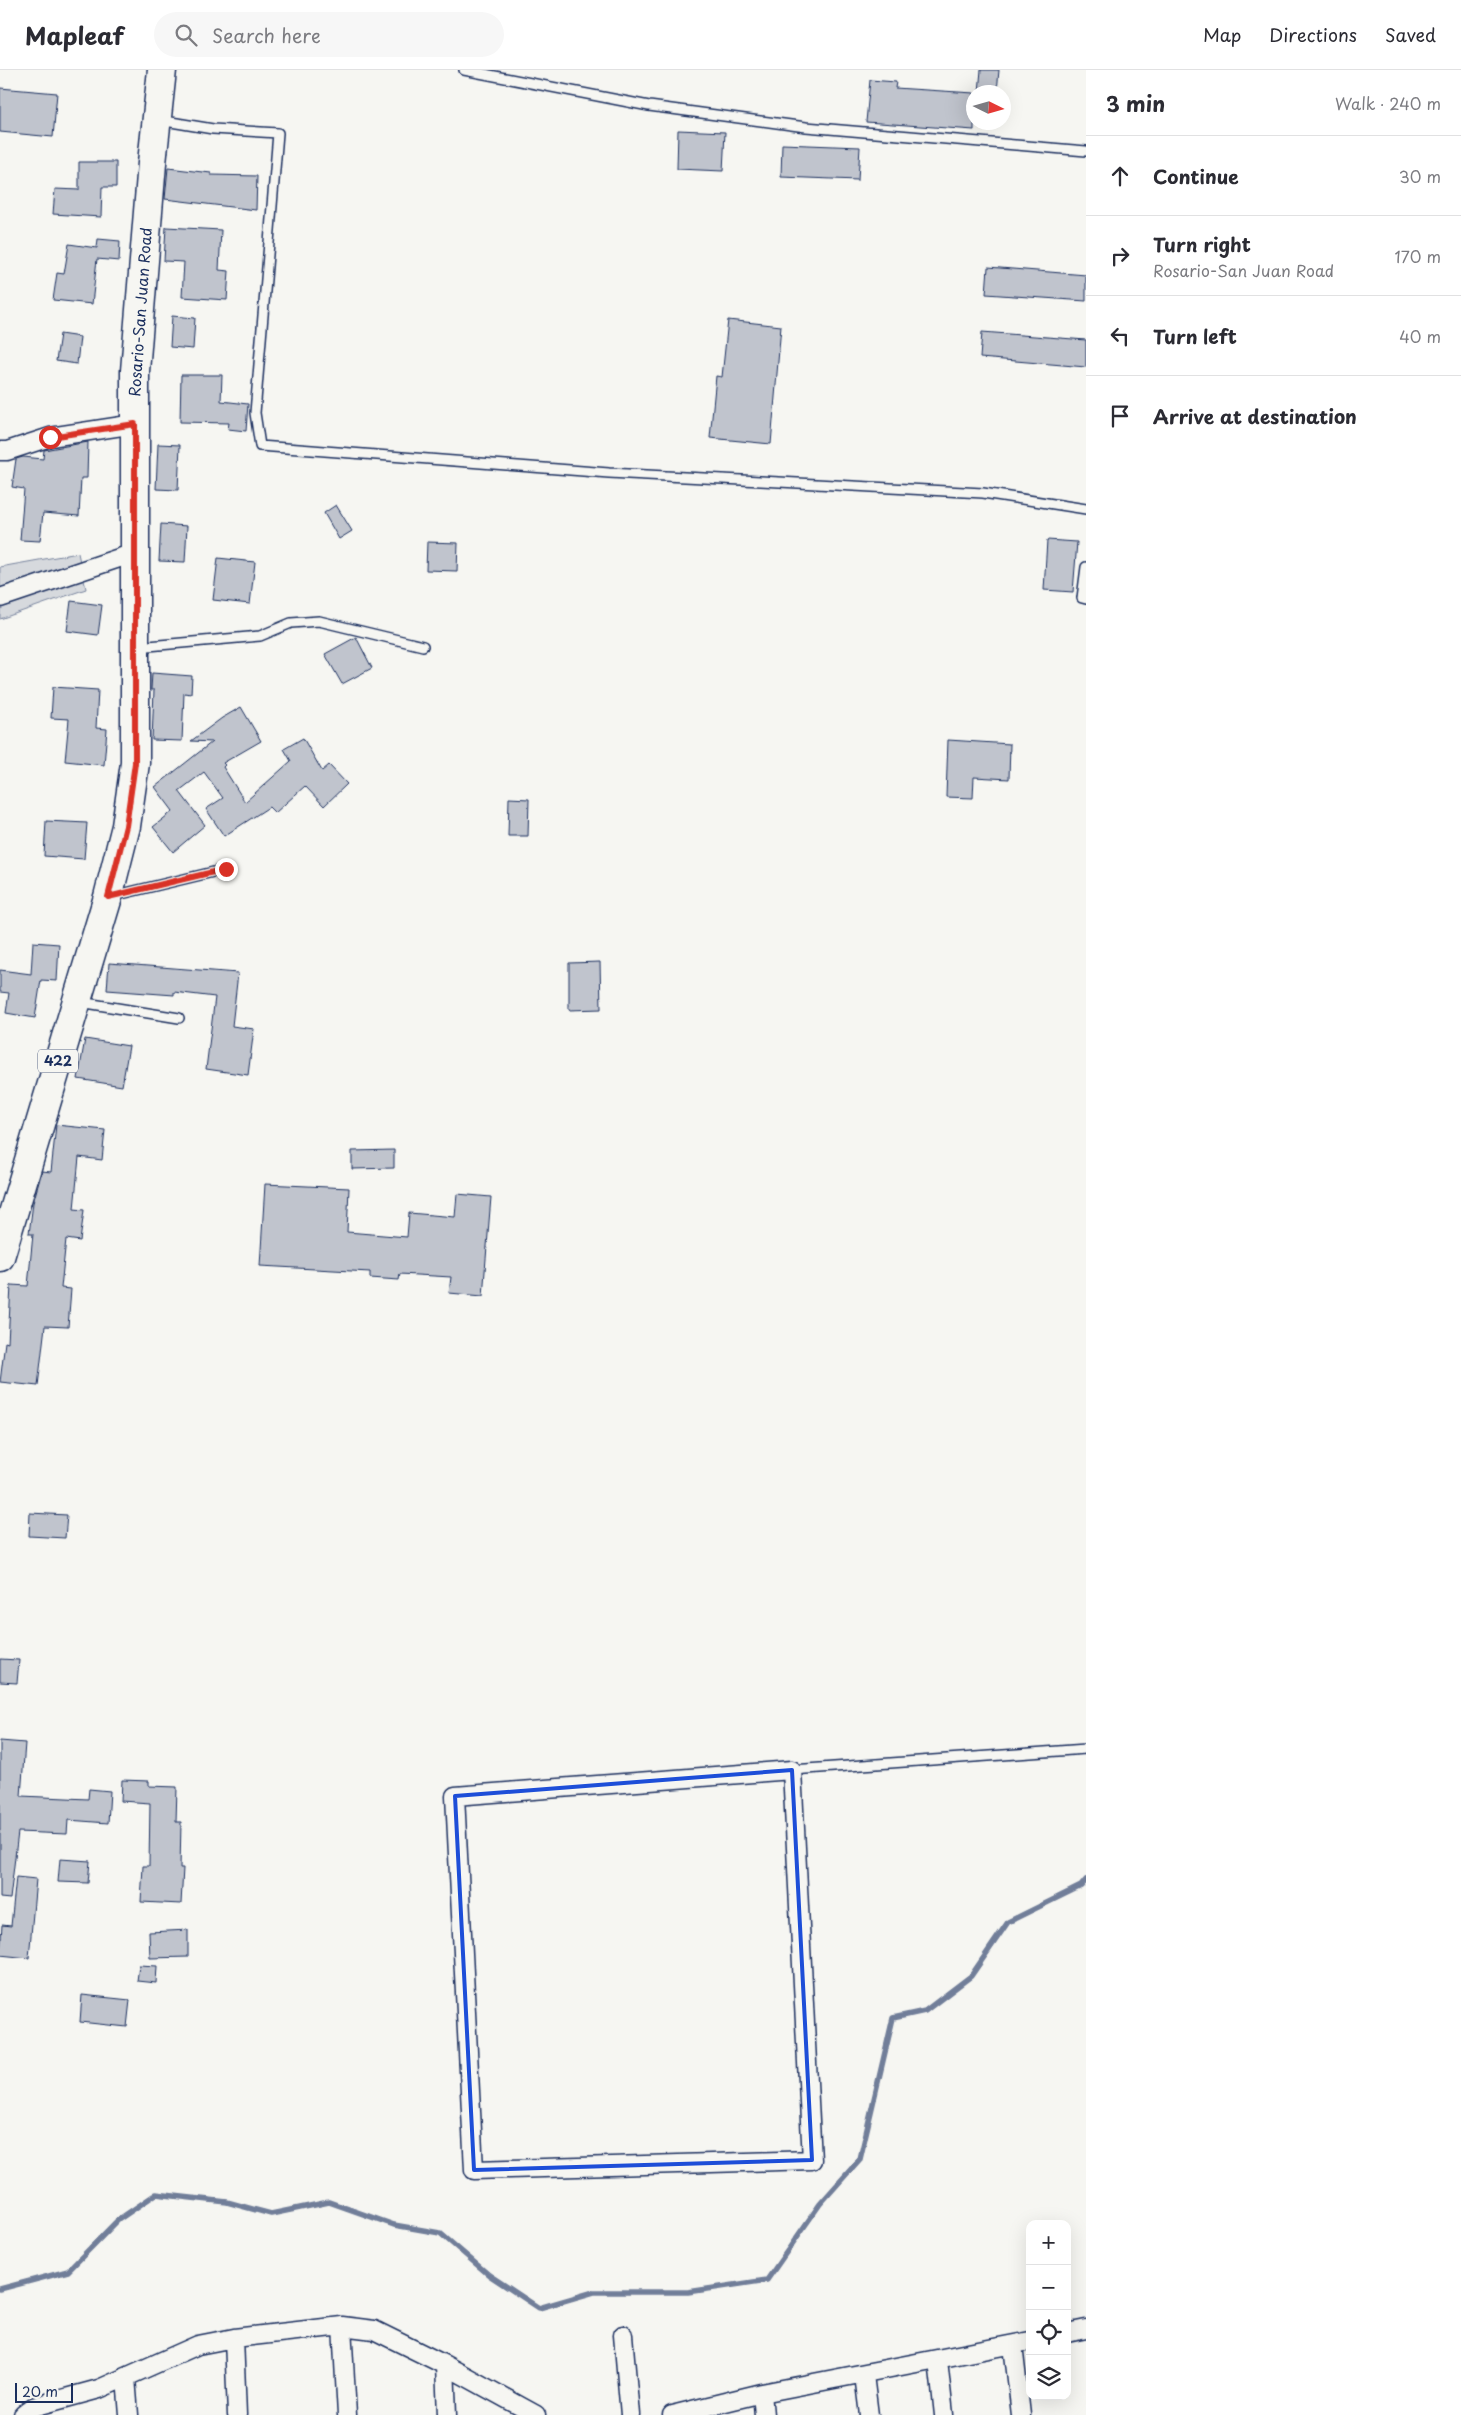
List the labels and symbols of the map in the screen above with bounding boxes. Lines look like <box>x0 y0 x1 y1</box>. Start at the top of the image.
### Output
north arrow <box>966 85 1011 130</box>
street label: Rosario-San Juan Road <box>122 226 157 397</box>
route start <box>39 426 62 449</box>
route end <box>215 858 238 881</box>
road number: 422 <box>38 1049 78 1072</box>
scale bar <box>15 2380 72 2403</box>

